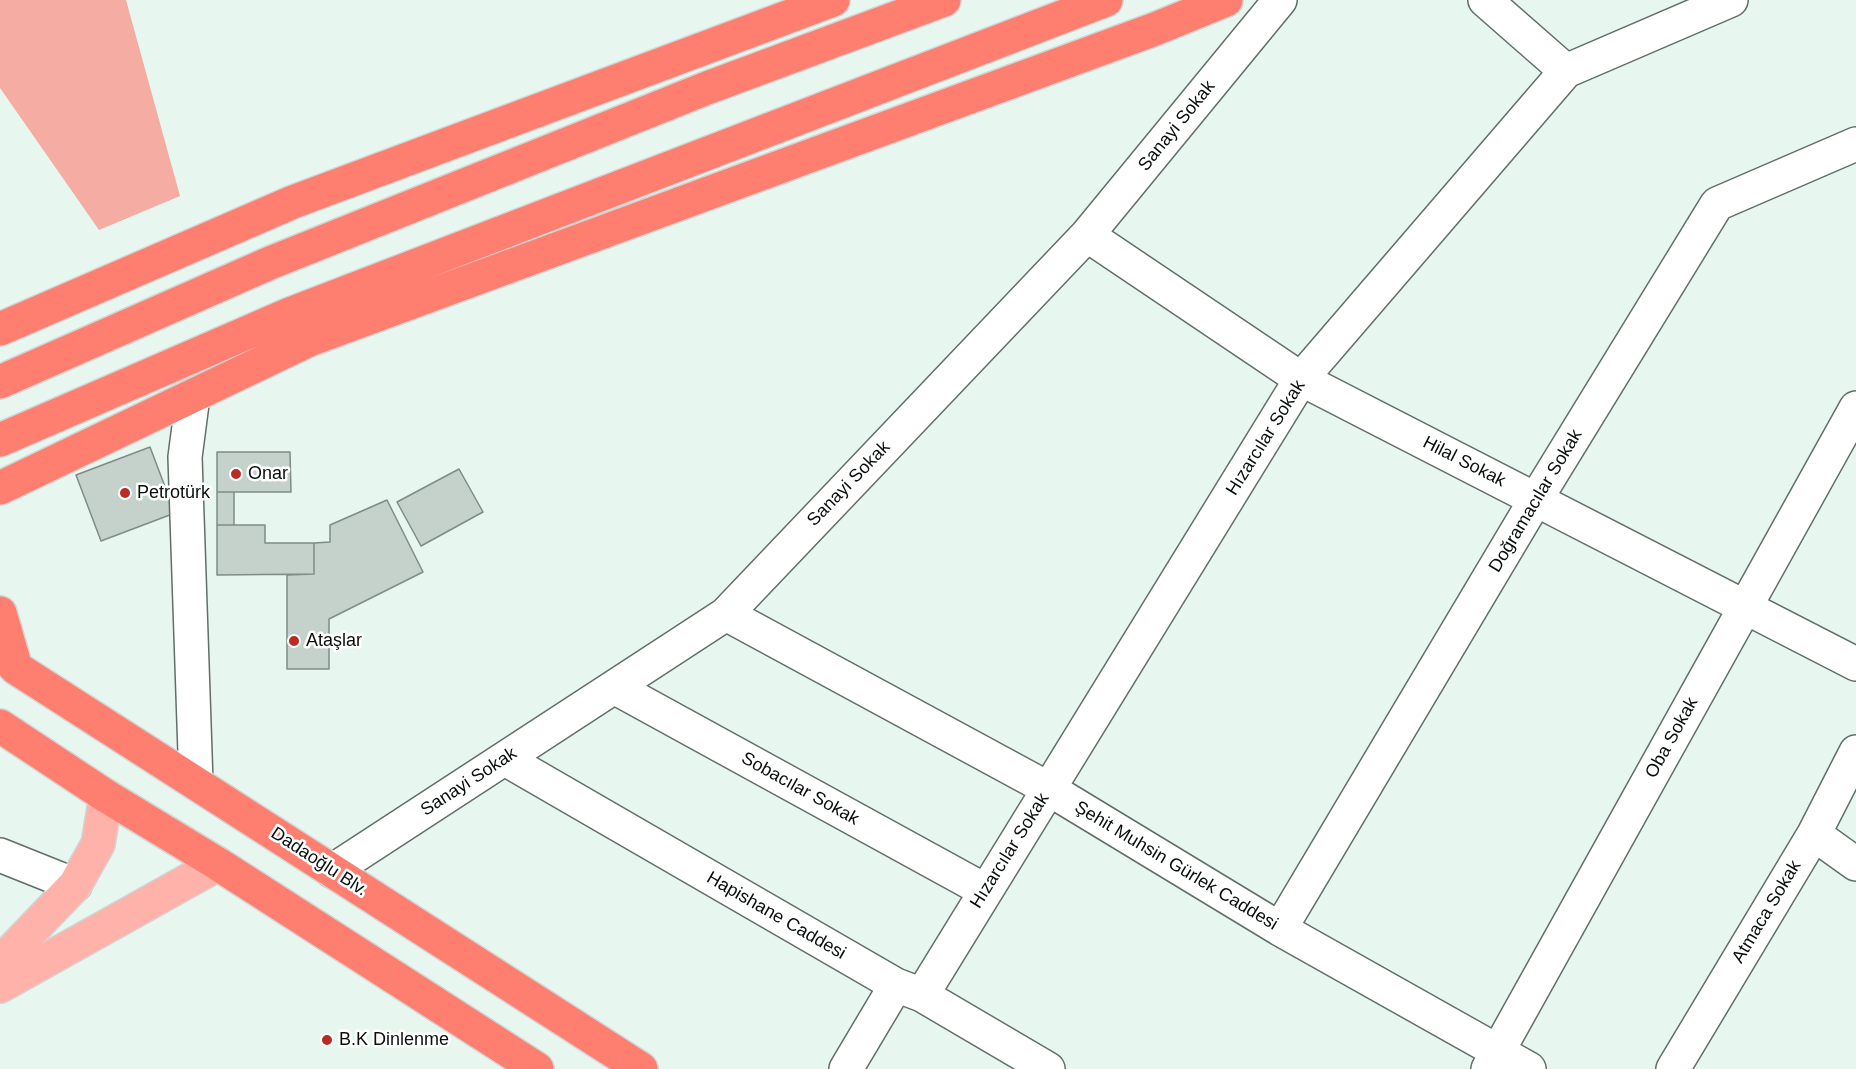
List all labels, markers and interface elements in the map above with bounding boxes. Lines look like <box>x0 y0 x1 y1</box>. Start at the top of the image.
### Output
street label: Sanayi Sokak <box>1134 76 1220 176</box>
street label: Hızarcılar Sokak <box>1222 376 1310 500</box>
street label: Doğramacılar Sokak <box>1485 426 1587 576</box>
street label: Hilal Sokak <box>1419 432 1509 492</box>
street label: Sanayi Sokak <box>803 437 895 531</box>
place label: Onar <box>248 463 288 485</box>
marker: Onar <box>229 467 243 481</box>
place label: Petrotürk <box>137 482 210 504</box>
marker: Petrotürk <box>118 486 132 500</box>
place label: Ataşlar <box>306 630 362 652</box>
marker: Ataşlar <box>287 634 301 648</box>
street label: Oba Sokak <box>1641 694 1703 782</box>
street label: Sanayi Sokak <box>417 743 521 821</box>
street label: Sobacılar Sokak <box>737 748 863 830</box>
street label: Hızarcılar Sokak <box>966 789 1054 913</box>
street label: Şehit Muhsin Gürlek Caddesi <box>1071 797 1281 935</box>
street label: Dadaoğlu Blv. <box>267 823 371 901</box>
street label: Atmaca Sokak <box>1728 857 1806 967</box>
street label: Hapishane Caddesi <box>703 867 849 965</box>
place label: B.K Dinlenme <box>339 1029 449 1051</box>
marker: B.K Dinlenme <box>320 1033 334 1047</box>

